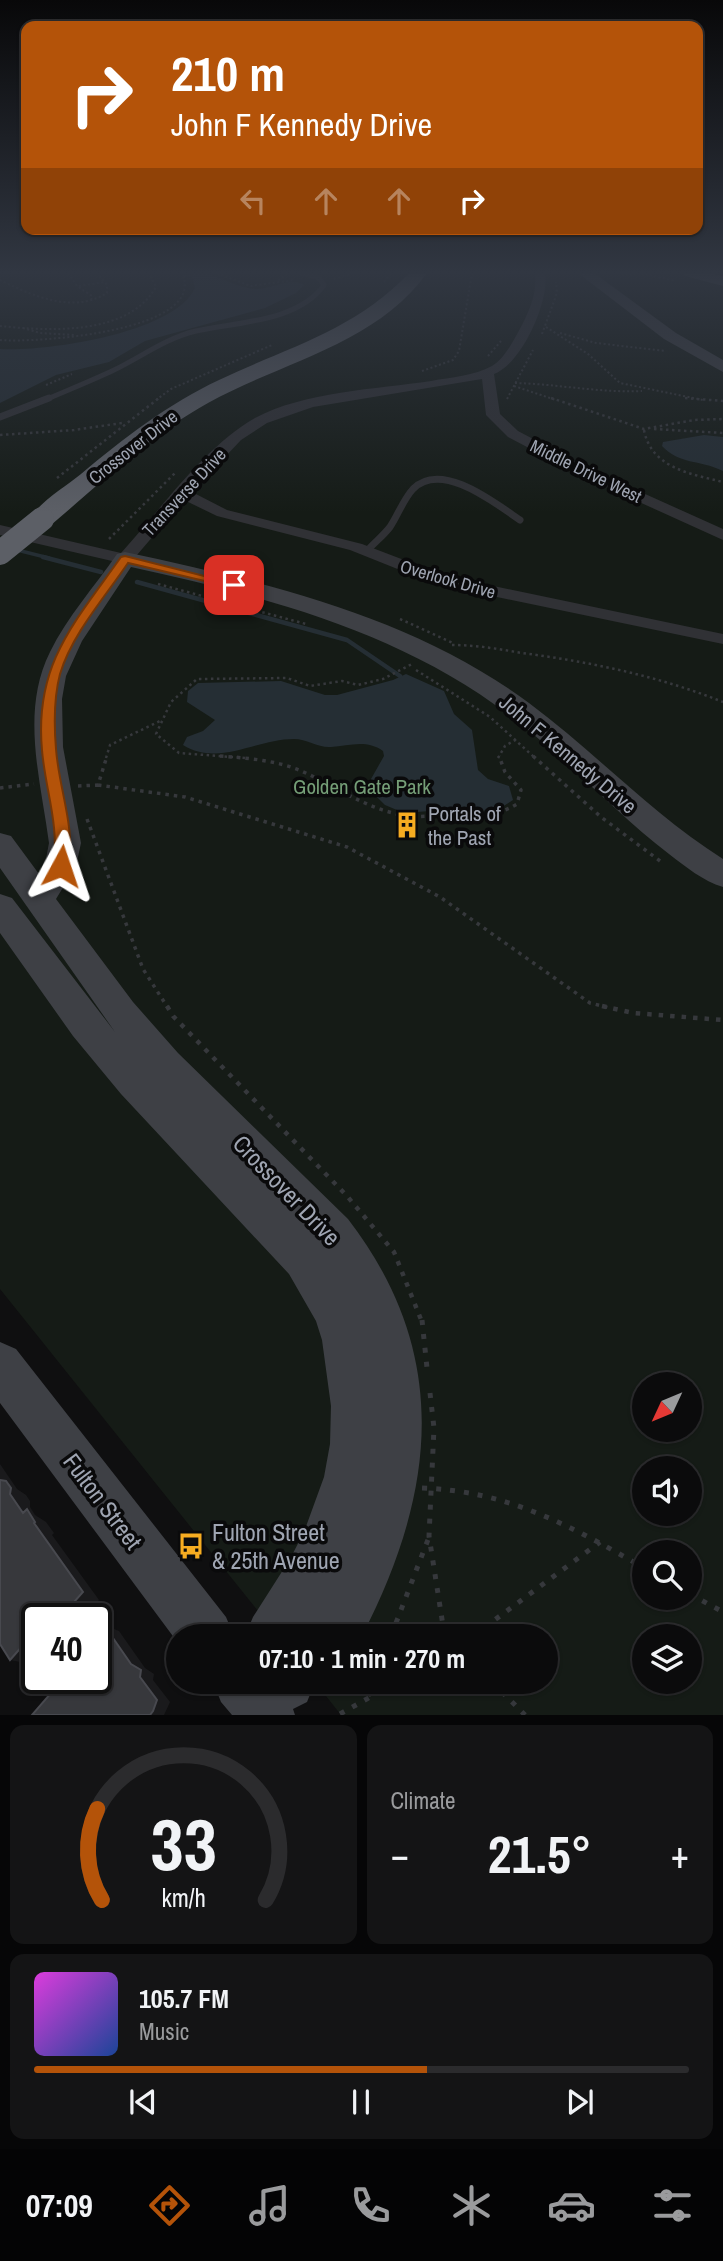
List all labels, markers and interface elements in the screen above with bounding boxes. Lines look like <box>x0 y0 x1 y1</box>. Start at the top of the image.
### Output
text: 210 m <box>171 40 285 106</box>
icon: right <box>56 49 147 140</box>
text: John F Kennedy Drive <box>171 103 432 146</box>
icon: left <box>234 182 272 220</box>
icon: ahead <box>307 182 345 220</box>
icon: ahead <box>380 182 418 220</box>
icon: right <box>453 182 491 220</box>
street label: Crossover Drive <box>83 404 183 490</box>
street label: Middle Drive West <box>526 433 646 509</box>
street label: Transverse Drive <box>136 442 232 542</box>
street label: Overlook Drive <box>397 553 499 605</box>
pin <box>204 555 264 615</box>
icon: arrive <box>215 566 253 604</box>
street label: John F Kennedy Drive <box>493 688 643 820</box>
park label: Golden Gate Park <box>293 772 431 801</box>
place label: Portals of the Past <box>428 799 501 852</box>
building icon: Portals of the Past <box>392 810 422 840</box>
position arrow <box>24 829 98 903</box>
street label: Crossover Drive <box>226 1128 348 1252</box>
north arrow <box>632 1372 702 1442</box>
map controls <box>632 1372 702 1694</box>
street label: Fulton Street <box>56 1446 150 1556</box>
button: sound <box>632 1456 702 1526</box>
place label: Fulton Street & 25th Avenue <box>212 1516 340 1576</box>
bus stop icon: Fulton Street & 25th Avenue <box>176 1531 206 1561</box>
button: search <box>632 1540 702 1610</box>
speed limit sign: 40 <box>21 1603 112 1694</box>
button: layers <box>632 1624 702 1694</box>
text: 07:10 · 1 min · 270 m <box>259 1641 465 1676</box>
text: Climate <box>391 1785 455 1816</box>
text: 33 <box>150 1796 216 1894</box>
text: 21.5° <box>488 1819 592 1889</box>
text: − <box>391 1829 409 1880</box>
text: + <box>671 1829 689 1880</box>
text: km/h <box>161 1881 205 1915</box>
text: 105.7 FM <box>139 1981 229 2016</box>
text: Music <box>139 2016 189 2047</box>
icon: previous <box>124 2083 162 2121</box>
icon: pause <box>342 2083 380 2121</box>
icon: next <box>561 2083 599 2121</box>
icon: directions <box>145 2181 194 2230</box>
icon: music <box>245 2181 294 2230</box>
icon: phone <box>346 2181 395 2230</box>
icon: climate <box>447 2181 496 2230</box>
icon: car <box>547 2181 596 2230</box>
icon: filters <box>648 2181 697 2230</box>
text: 07:09 <box>26 2184 93 2227</box>

